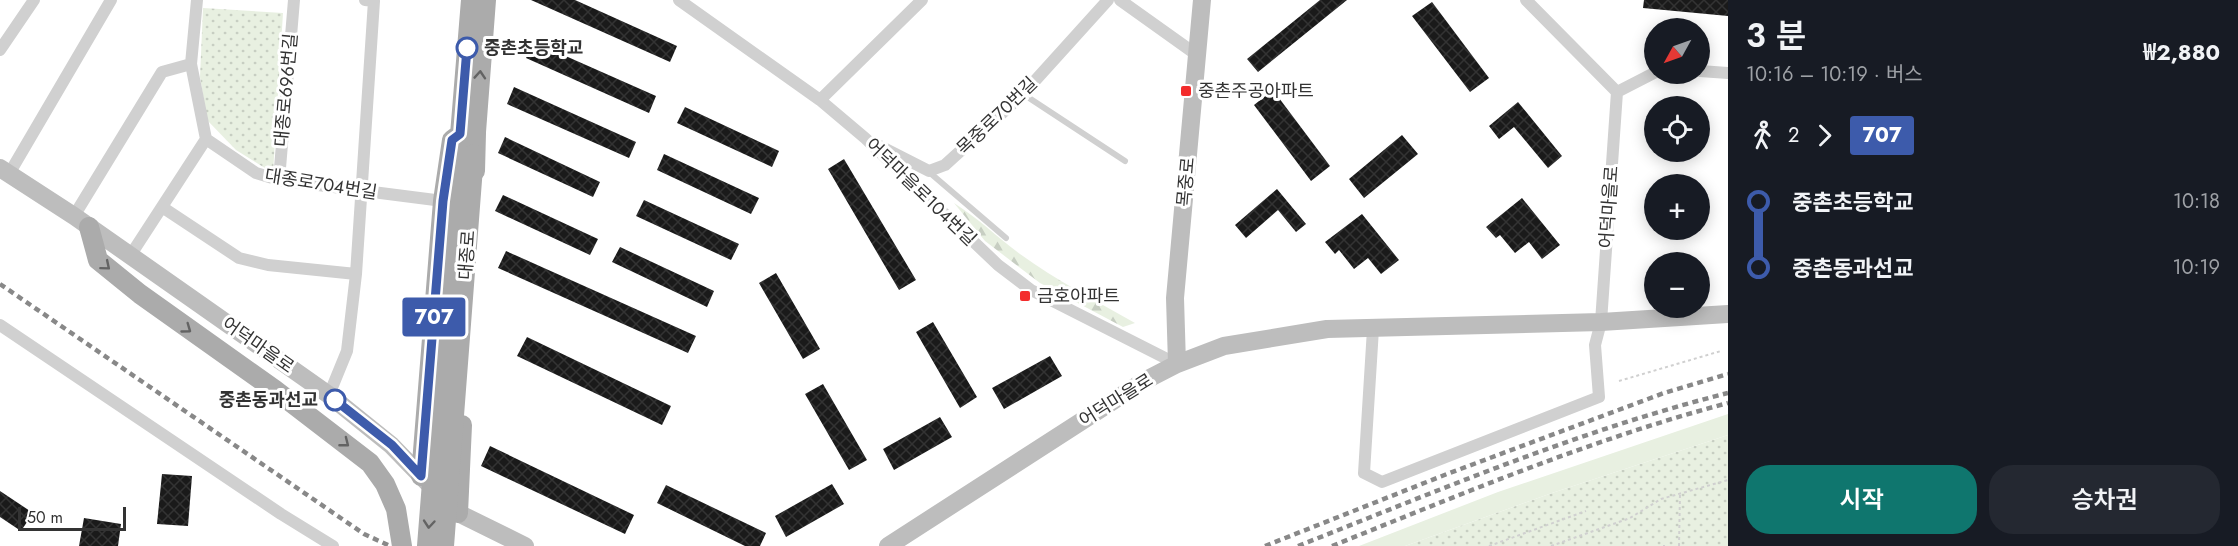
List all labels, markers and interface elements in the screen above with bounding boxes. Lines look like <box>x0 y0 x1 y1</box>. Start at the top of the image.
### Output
text: 3 분 <box>1746 12 1806 59</box>
north arrow <box>1644 18 1710 84</box>
map controls <box>1644 18 1710 318</box>
street label: 대종로696번길 <box>268 32 304 148</box>
place label: 중촌초등학교 <box>484 35 583 61</box>
text: ₩2,880 <box>2143 36 2220 68</box>
marker: 중촌초등학교 <box>456 37 478 59</box>
text: 10:16 – 10:19 · 버스 <box>1746 60 1923 89</box>
one-way arrow <box>474 70 487 79</box>
street label: 목중로70번길 <box>951 71 1043 161</box>
place label: 중촌주공아파트 <box>1198 78 1314 104</box>
marker: 중촌주공아파트 <box>1179 84 1193 98</box>
button: locate <box>1644 96 1710 162</box>
icon: walk <box>1746 119 1779 152</box>
icon: forward <box>1808 119 1841 152</box>
text: 707 <box>1862 120 1902 150</box>
text: 2 <box>1788 121 1799 150</box>
street label: 어덕마을로104번길 <box>860 132 982 252</box>
street label: 목중로 <box>1171 156 1201 208</box>
street label: 대종로704번길 <box>263 162 379 206</box>
street label: 어덕마을로 <box>1593 165 1625 249</box>
button: + <box>1644 174 1710 240</box>
text: 중촌초등학교 <box>1792 186 1913 218</box>
text: 10:18 <box>2173 187 2220 216</box>
street label: 대종로 <box>452 229 482 281</box>
button: − <box>1644 252 1710 318</box>
text: 중촌동과선교 <box>1792 252 1913 284</box>
text: 10:19 <box>2172 253 2220 282</box>
one-way arrow <box>99 259 110 270</box>
place label: 금호아파트 <box>1037 283 1120 309</box>
marker: 금호아파트 <box>1018 289 1032 303</box>
line badge: 707 <box>400 298 468 336</box>
text: 707 <box>414 302 454 332</box>
street label: 어덕마을로 <box>217 311 299 379</box>
one-way arrow <box>180 321 191 332</box>
street label: 어덕마을로 <box>1074 367 1158 433</box>
place label: 중촌동과선교 <box>219 387 318 413</box>
marker: 중촌동과선교 <box>324 389 346 411</box>
one-way arrow <box>338 436 349 447</box>
button: 시작 <box>1746 465 1977 534</box>
button: 승차권 <box>1989 465 2220 534</box>
scale bar <box>18 504 126 532</box>
text: 50 m <box>27 506 63 529</box>
one-way arrow <box>422 520 435 529</box>

